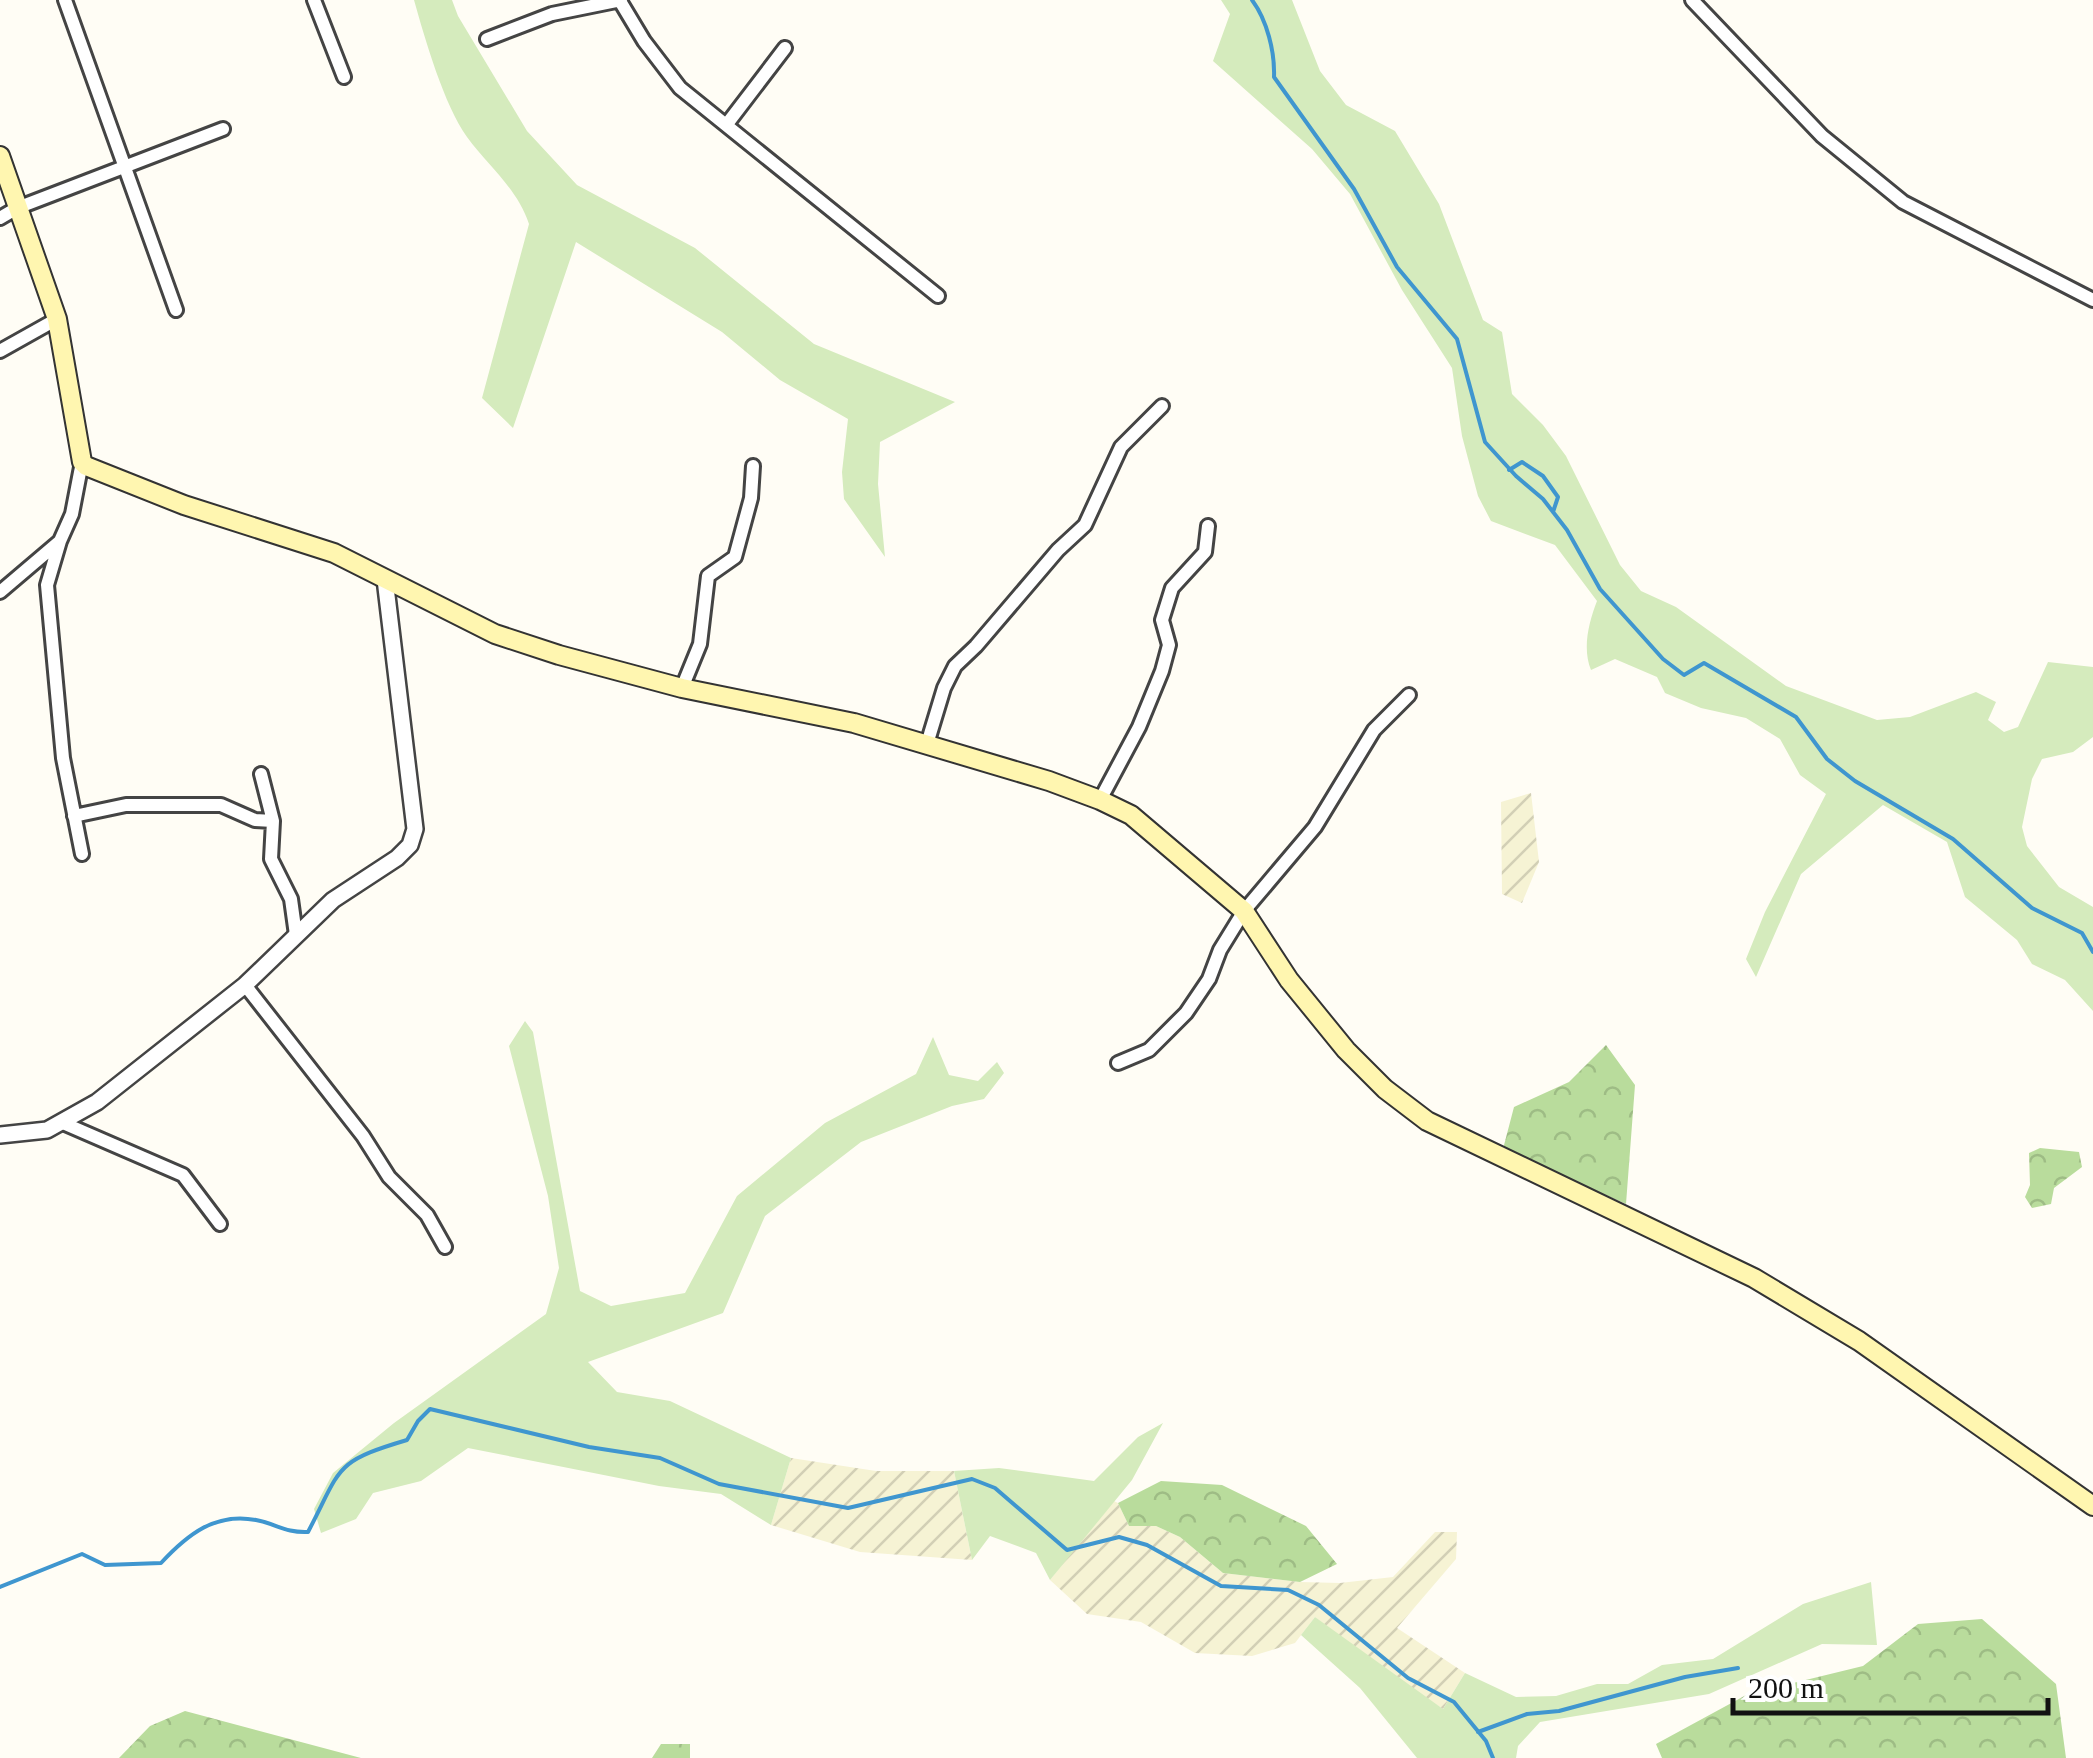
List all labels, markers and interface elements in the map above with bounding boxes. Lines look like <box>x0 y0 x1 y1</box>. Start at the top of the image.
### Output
scale bar <box>1733 1653 2048 1715</box>
text: 200 m <box>1748 1671 1824 1704</box>

